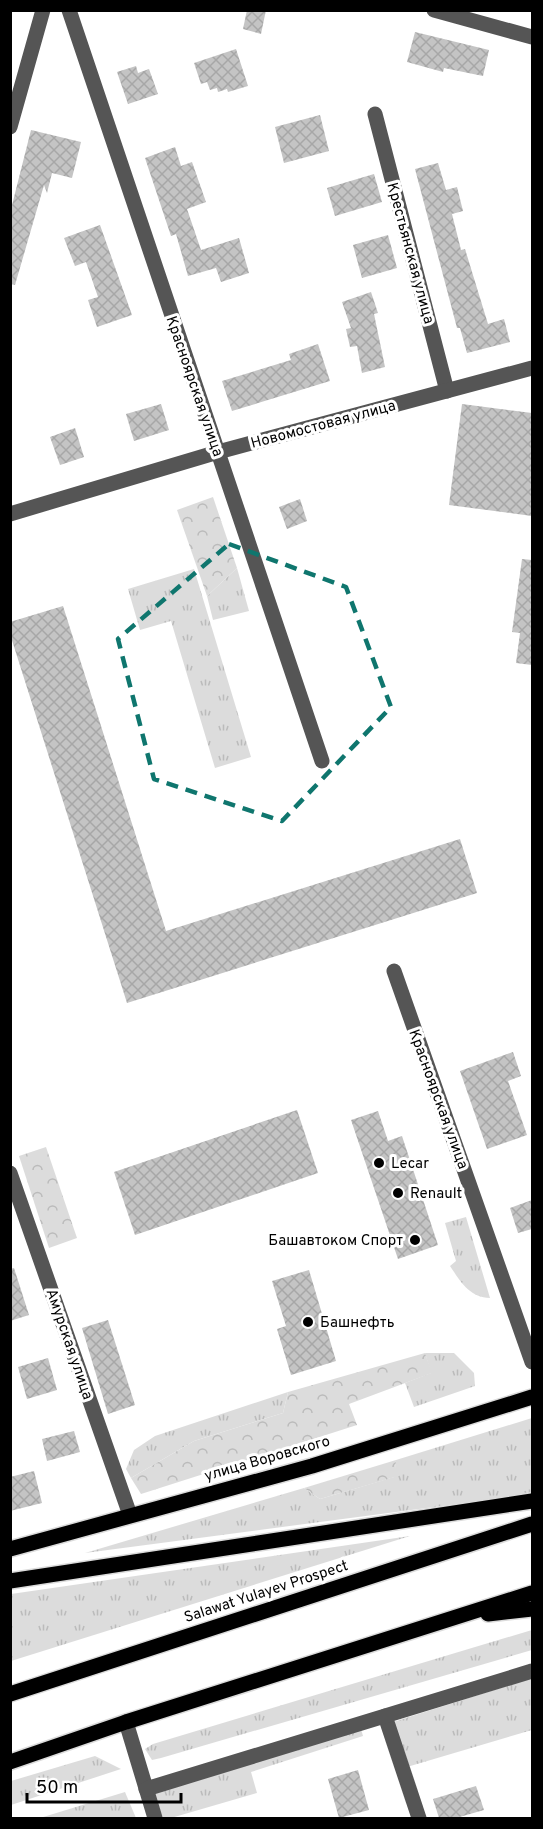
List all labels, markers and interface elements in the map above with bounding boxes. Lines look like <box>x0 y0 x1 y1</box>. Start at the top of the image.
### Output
street label: Крестьянская улица <box>382 181 438 326</box>
street label: Красноярская улица <box>161 314 227 459</box>
street label: Новомостовая улица <box>249 397 398 454</box>
street label: Красноярская улица <box>403 1027 472 1172</box>
place label: Lecar <box>391 1155 429 1174</box>
marker: Lecar <box>372 1156 386 1170</box>
place label: Renault <box>410 1185 462 1204</box>
marker: Renault <box>391 1186 405 1200</box>
place label: Башавтоком Спорт <box>268 1232 403 1251</box>
marker: Башавтоком Спорт <box>408 1233 422 1247</box>
street label: Амурская улица <box>41 1286 96 1403</box>
place label: Башнефть <box>320 1314 395 1333</box>
marker: Башнефть <box>301 1315 315 1329</box>
street label: улица Воровского <box>202 1432 332 1486</box>
street label: Salawat Yulayev Prospect <box>182 1557 351 1628</box>
scale bar <box>27 1766 182 1804</box>
text: 50 m <box>36 1777 78 1800</box>

